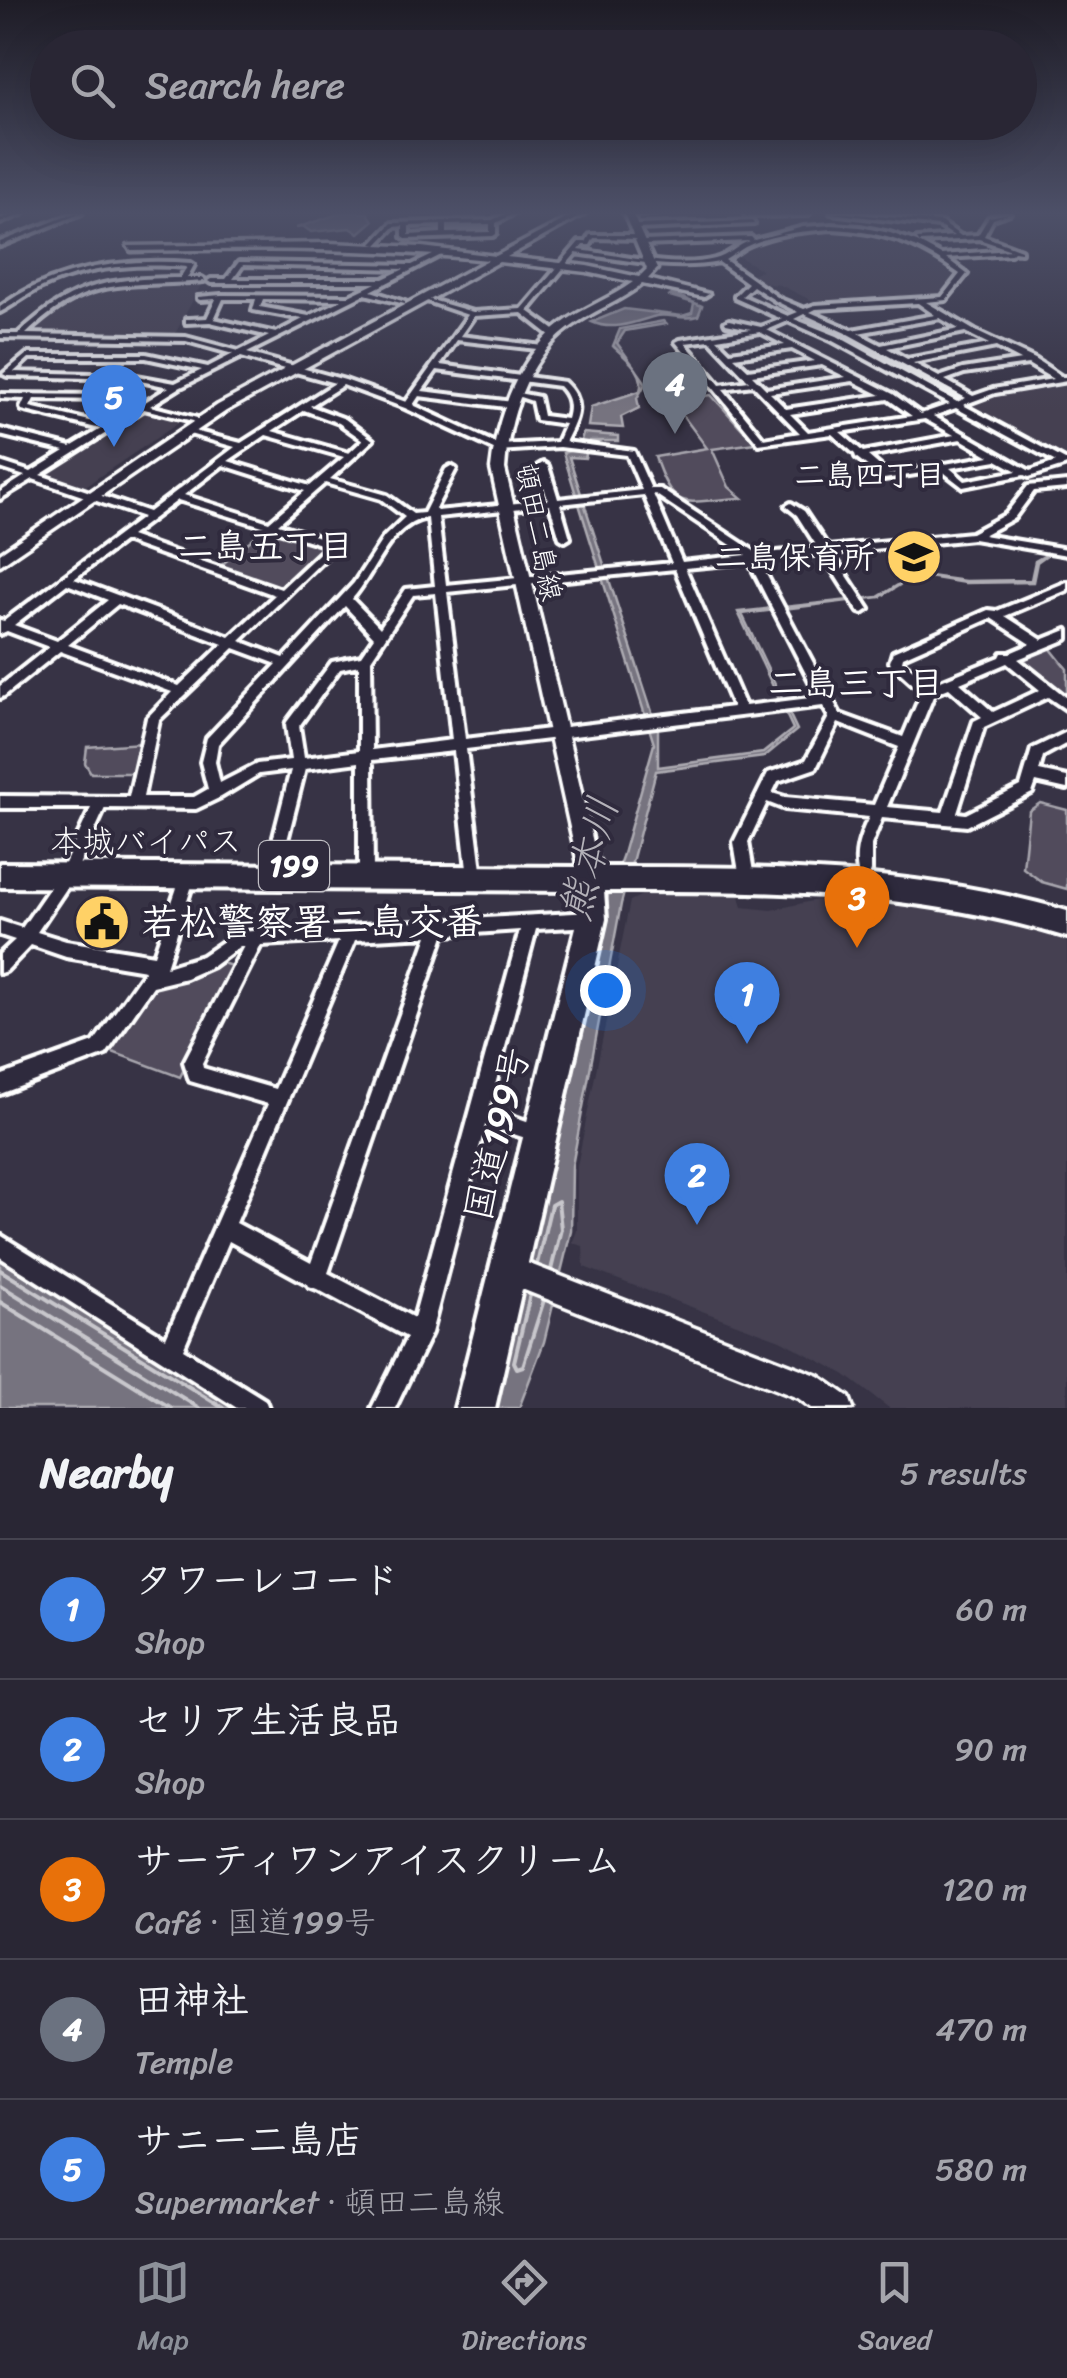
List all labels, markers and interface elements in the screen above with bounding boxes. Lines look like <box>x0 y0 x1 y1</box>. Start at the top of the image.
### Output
search box <box>30 30 1037 140</box>
text: Search here <box>145 52 345 119</box>
icon: search <box>65 58 120 113</box>
pin: 4 <box>642 352 708 434</box>
pin: 5 <box>82 364 146 447</box>
district label: 二島四丁目 <box>795 448 945 502</box>
street label: 頓田二島線 <box>502 459 576 605</box>
district label: 二島五丁目 <box>178 515 354 577</box>
school or university icon: 二島保育所 <box>884 527 944 587</box>
place label: 二島保育所 <box>715 529 875 586</box>
district label: 二島三丁目 <box>768 652 944 714</box>
water label: 熊本川 <box>538 789 640 929</box>
street label: 本城バイパス <box>50 813 242 870</box>
road number: 199 <box>259 841 329 891</box>
pin: 3 <box>824 866 890 948</box>
place label: 若松警察署二島交番 <box>141 889 483 956</box>
public building icon: 若松警察署二島交番 <box>72 892 132 952</box>
pin: 1 <box>714 962 780 1044</box>
your location <box>580 965 631 1016</box>
street label: 国道199号 <box>444 1040 550 1228</box>
pin: 2 <box>664 1142 730 1225</box>
text: Nearby <box>40 1436 173 1510</box>
text: 5 results <box>900 1445 1027 1502</box>
text: タワーレコード <box>135 1547 399 1614</box>
text: 1 <box>66 1581 79 1638</box>
text: 60 m <box>956 1581 1027 1638</box>
text: Shop <box>135 1614 205 1671</box>
text: セリア生活良品 <box>135 1687 401 1754</box>
text: 2 <box>63 1721 82 1778</box>
text: 90 m <box>954 1721 1027 1778</box>
text: Shop <box>135 1754 205 1811</box>
text: サーティワンアイスクリーム <box>135 1827 621 1894</box>
text: 3 <box>64 1861 81 1918</box>
text: 120 m <box>942 1861 1027 1918</box>
text: Café · 国道199号 <box>135 1894 376 1951</box>
text: 田神社 <box>135 1967 249 2034</box>
text: 4 <box>62 2001 83 2058</box>
text: 470 m <box>936 2001 1027 2058</box>
text: Temple <box>135 2034 233 2091</box>
text: サニー二島店 <box>135 2107 363 2174</box>
text: 5 <box>63 2141 82 2198</box>
text: 580 m <box>935 2141 1027 2198</box>
text: Supermarket · 頓田二島線 <box>135 2174 504 2231</box>
tab: Map <box>135 2255 190 2364</box>
tab: Directions <box>461 2255 587 2364</box>
tab: Saved <box>858 2255 932 2364</box>

